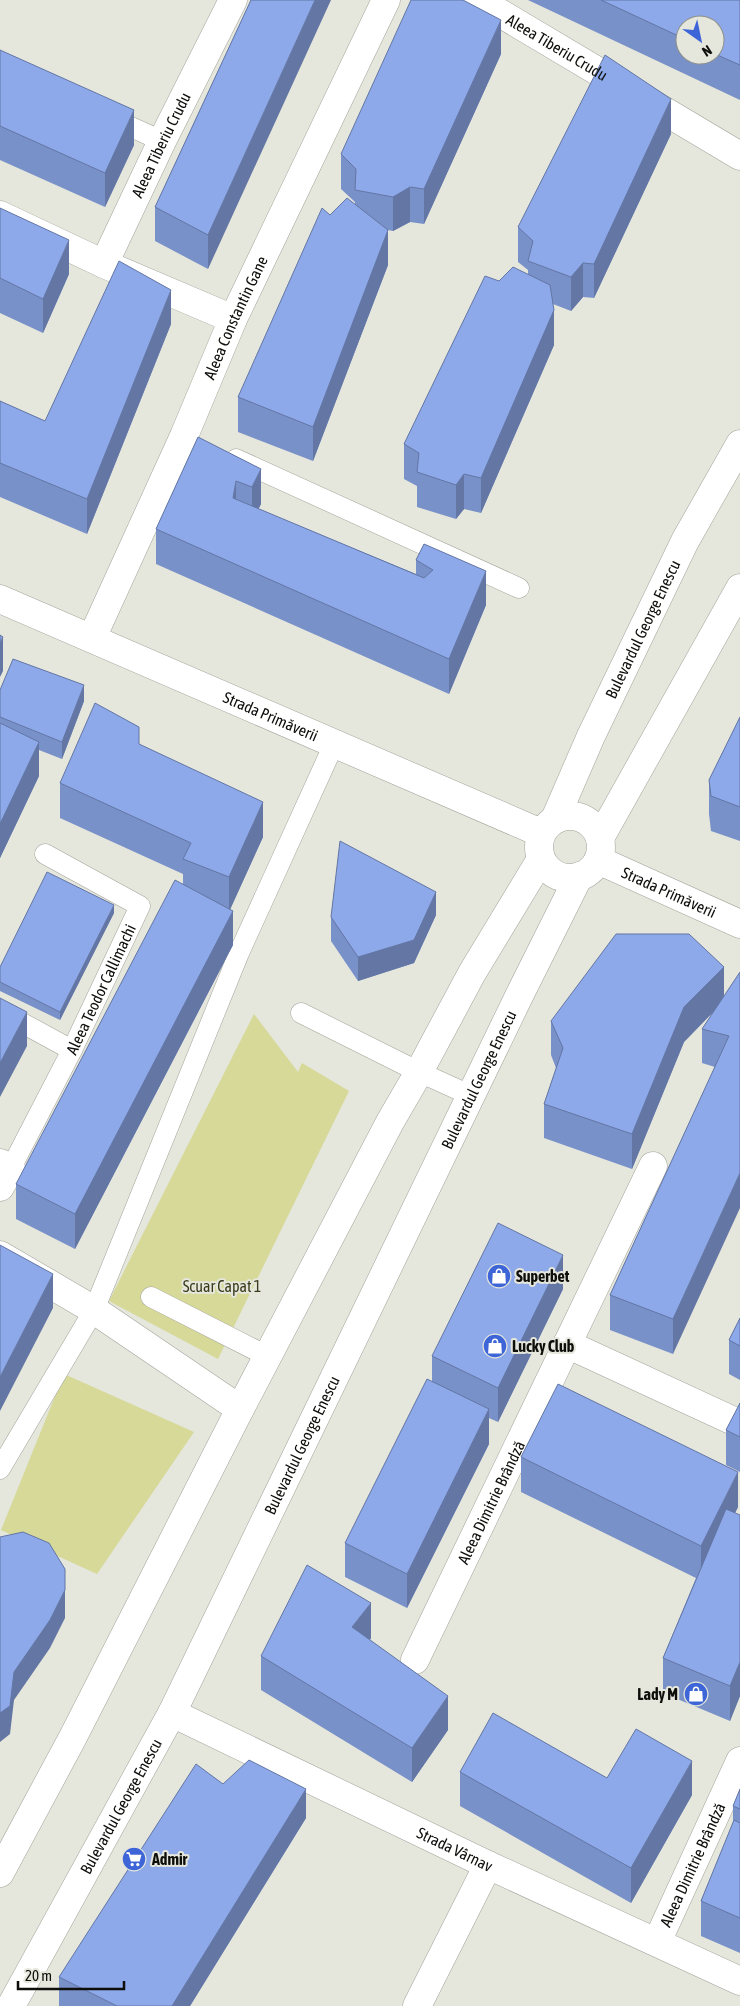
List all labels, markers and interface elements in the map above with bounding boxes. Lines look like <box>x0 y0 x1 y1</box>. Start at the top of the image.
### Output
street label: Aleea Tiberiu Crudu <box>503 10 611 84</box>
north arrow <box>675 15 725 65</box>
text: N <box>699 42 715 60</box>
street label: Aleea Tiberiu Crudu <box>128 89 194 200</box>
street label: Aleea Constantin Gane <box>200 253 271 382</box>
street label: Bulevardul George Enescu <box>601 557 683 701</box>
street label: Strada Primăverii <box>221 688 321 745</box>
street label: Strada Primăverii <box>619 863 719 921</box>
street label: Aleea Teodor Callimachi <box>62 921 139 1057</box>
street label: Bulevardul George Enescu <box>437 1007 520 1152</box>
shop icon: Superbet <box>486 1263 512 1289</box>
place label: Superbet <box>516 1267 570 1285</box>
park label: Scuar Capat 1 <box>183 1277 261 1296</box>
shop icon: Lucky Club <box>482 1333 508 1359</box>
place label: Lucky Club <box>512 1337 575 1355</box>
street label: Bulevardul George Enescu <box>261 1373 343 1517</box>
street label: Aleea Dimitrie Brândză <box>454 1438 528 1567</box>
shop icon: Lady M <box>683 1681 709 1707</box>
place label: Lady M <box>637 1685 678 1703</box>
street label: Bulevardul George Enescu <box>76 1735 165 1877</box>
street label: Aleea Dimitrie Brândză <box>656 1800 729 1930</box>
street label: Strada Vârnav <box>414 1823 496 1875</box>
supermarket icon: Admir <box>121 1846 147 1872</box>
place label: Admir <box>151 1850 188 1868</box>
scale bar <box>18 1958 124 1990</box>
text: 20 m <box>25 1967 52 1984</box>

